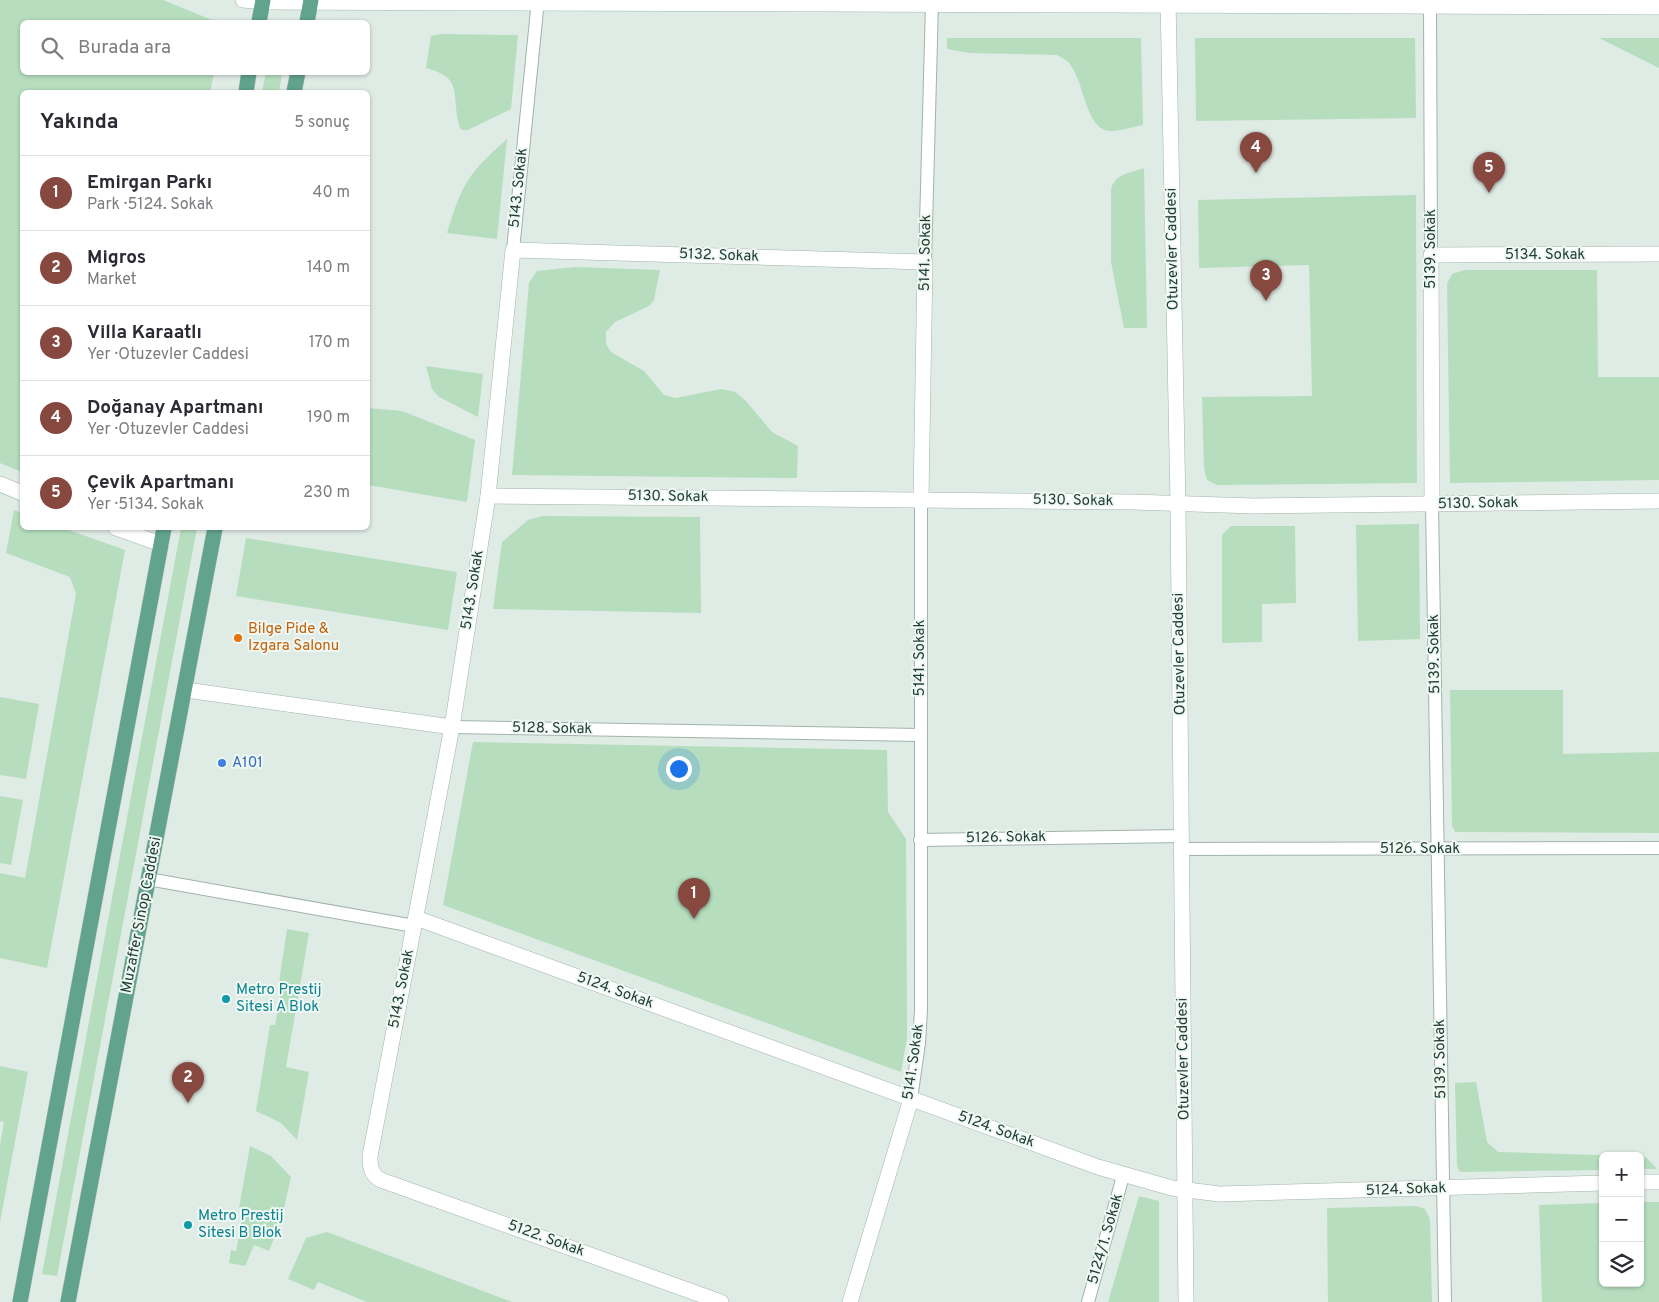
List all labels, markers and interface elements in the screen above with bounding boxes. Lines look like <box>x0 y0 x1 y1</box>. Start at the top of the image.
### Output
search box <box>20 20 370 75</box>
icon: search <box>38 34 66 62</box>
text: Burada ara <box>78 36 171 60</box>
text: Yakında <box>40 109 119 136</box>
text: 5 sonuç <box>294 113 350 133</box>
pin: 4 <box>1240 132 1272 173</box>
street label: 5143. Sokak <box>505 147 533 229</box>
pin: 5 <box>1473 152 1505 193</box>
text: Emirgan Parkı <box>87 171 212 195</box>
text: 1 <box>53 183 59 203</box>
text: 40 m <box>312 183 350 203</box>
street label: Otuzevler Caddesi <box>1162 188 1184 310</box>
text: Park · 5124. Sokak <box>87 195 214 215</box>
street label: 5139. Sokak <box>1422 209 1441 289</box>
street label: 5141. Sokak <box>916 214 936 292</box>
street label: 5132. Sokak <box>679 245 759 267</box>
text: Migros <box>87 246 146 270</box>
street label: 5134. Sokak <box>1505 246 1585 265</box>
text: 2 <box>51 258 61 278</box>
text: 140 m <box>307 258 350 278</box>
pin: 3 <box>1250 260 1282 301</box>
text: Market <box>87 270 137 290</box>
text: Villa Karaatlı <box>87 321 202 345</box>
text: 3 <box>51 333 61 353</box>
text: 170 m <box>309 333 350 353</box>
text: Yer · Otuzevler Caddesi <box>87 345 249 365</box>
text: Doğanay Apartmanı <box>87 396 263 420</box>
text: 4 <box>51 408 61 428</box>
text: 190 m <box>307 408 350 428</box>
text: Yer · Otuzevler Caddesi <box>87 420 249 440</box>
text: Çevik Apartmanı <box>87 471 234 495</box>
text: 5 <box>51 483 61 503</box>
text: 230 m <box>303 483 350 503</box>
street label: 5130. Sokak <box>627 487 709 507</box>
street label: 5130. Sokak <box>1032 491 1114 511</box>
street label: 5130. Sokak <box>1437 494 1519 514</box>
text: Yer · 5134. Sokak <box>87 495 204 515</box>
street label: 5143. Sokak <box>457 549 489 631</box>
street label: Otuzevler Caddesi <box>1169 593 1191 715</box>
street label: 5139. Sokak <box>1425 614 1445 694</box>
place label: Bilge Pide & Izgara Salonu <box>248 620 339 656</box>
street label: 5141. Sokak <box>911 620 930 696</box>
marker: Bilge Pide & Izgara Salonu <box>232 632 244 644</box>
street label: 5128. Sokak <box>512 719 592 739</box>
place label: A101 <box>232 754 263 773</box>
your location <box>666 756 692 782</box>
marker: A101 <box>216 757 228 769</box>
street label: 5126. Sokak <box>966 828 1046 848</box>
street label: Muzaffer Sinop Caddesi <box>118 835 166 995</box>
street label: 5126. Sokak <box>1380 840 1460 859</box>
pin: 1 <box>678 878 710 919</box>
street label: 5143. Sokak <box>385 948 419 1030</box>
street label: 5124. Sokak <box>574 968 656 1014</box>
place label: Metro Prestij Sitesi A Blok <box>236 981 322 1017</box>
marker: Metro Prestij Sitesi A Blok <box>220 993 232 1005</box>
street label: Otuzevler Caddesi <box>1173 998 1195 1120</box>
street label: 5139. Sokak <box>1431 1019 1451 1099</box>
street label: 5141. Sokak <box>899 1023 929 1101</box>
pin: 2 <box>172 1062 204 1103</box>
street label: 5124. Sokak <box>955 1107 1037 1153</box>
map controls <box>1599 1152 1644 1287</box>
button: + <box>1599 1152 1644 1197</box>
street label: 5124. Sokak <box>1365 1179 1447 1201</box>
street label: 5124/1. Sokak <box>1084 1191 1128 1287</box>
button: − <box>1599 1197 1644 1242</box>
place label: Metro Prestij Sitesi B Blok <box>198 1207 284 1243</box>
street label: 5122. Sokak <box>505 1216 587 1262</box>
marker: Metro Prestij Sitesi B Blok <box>182 1219 194 1231</box>
button: layers <box>1599 1242 1644 1287</box>

